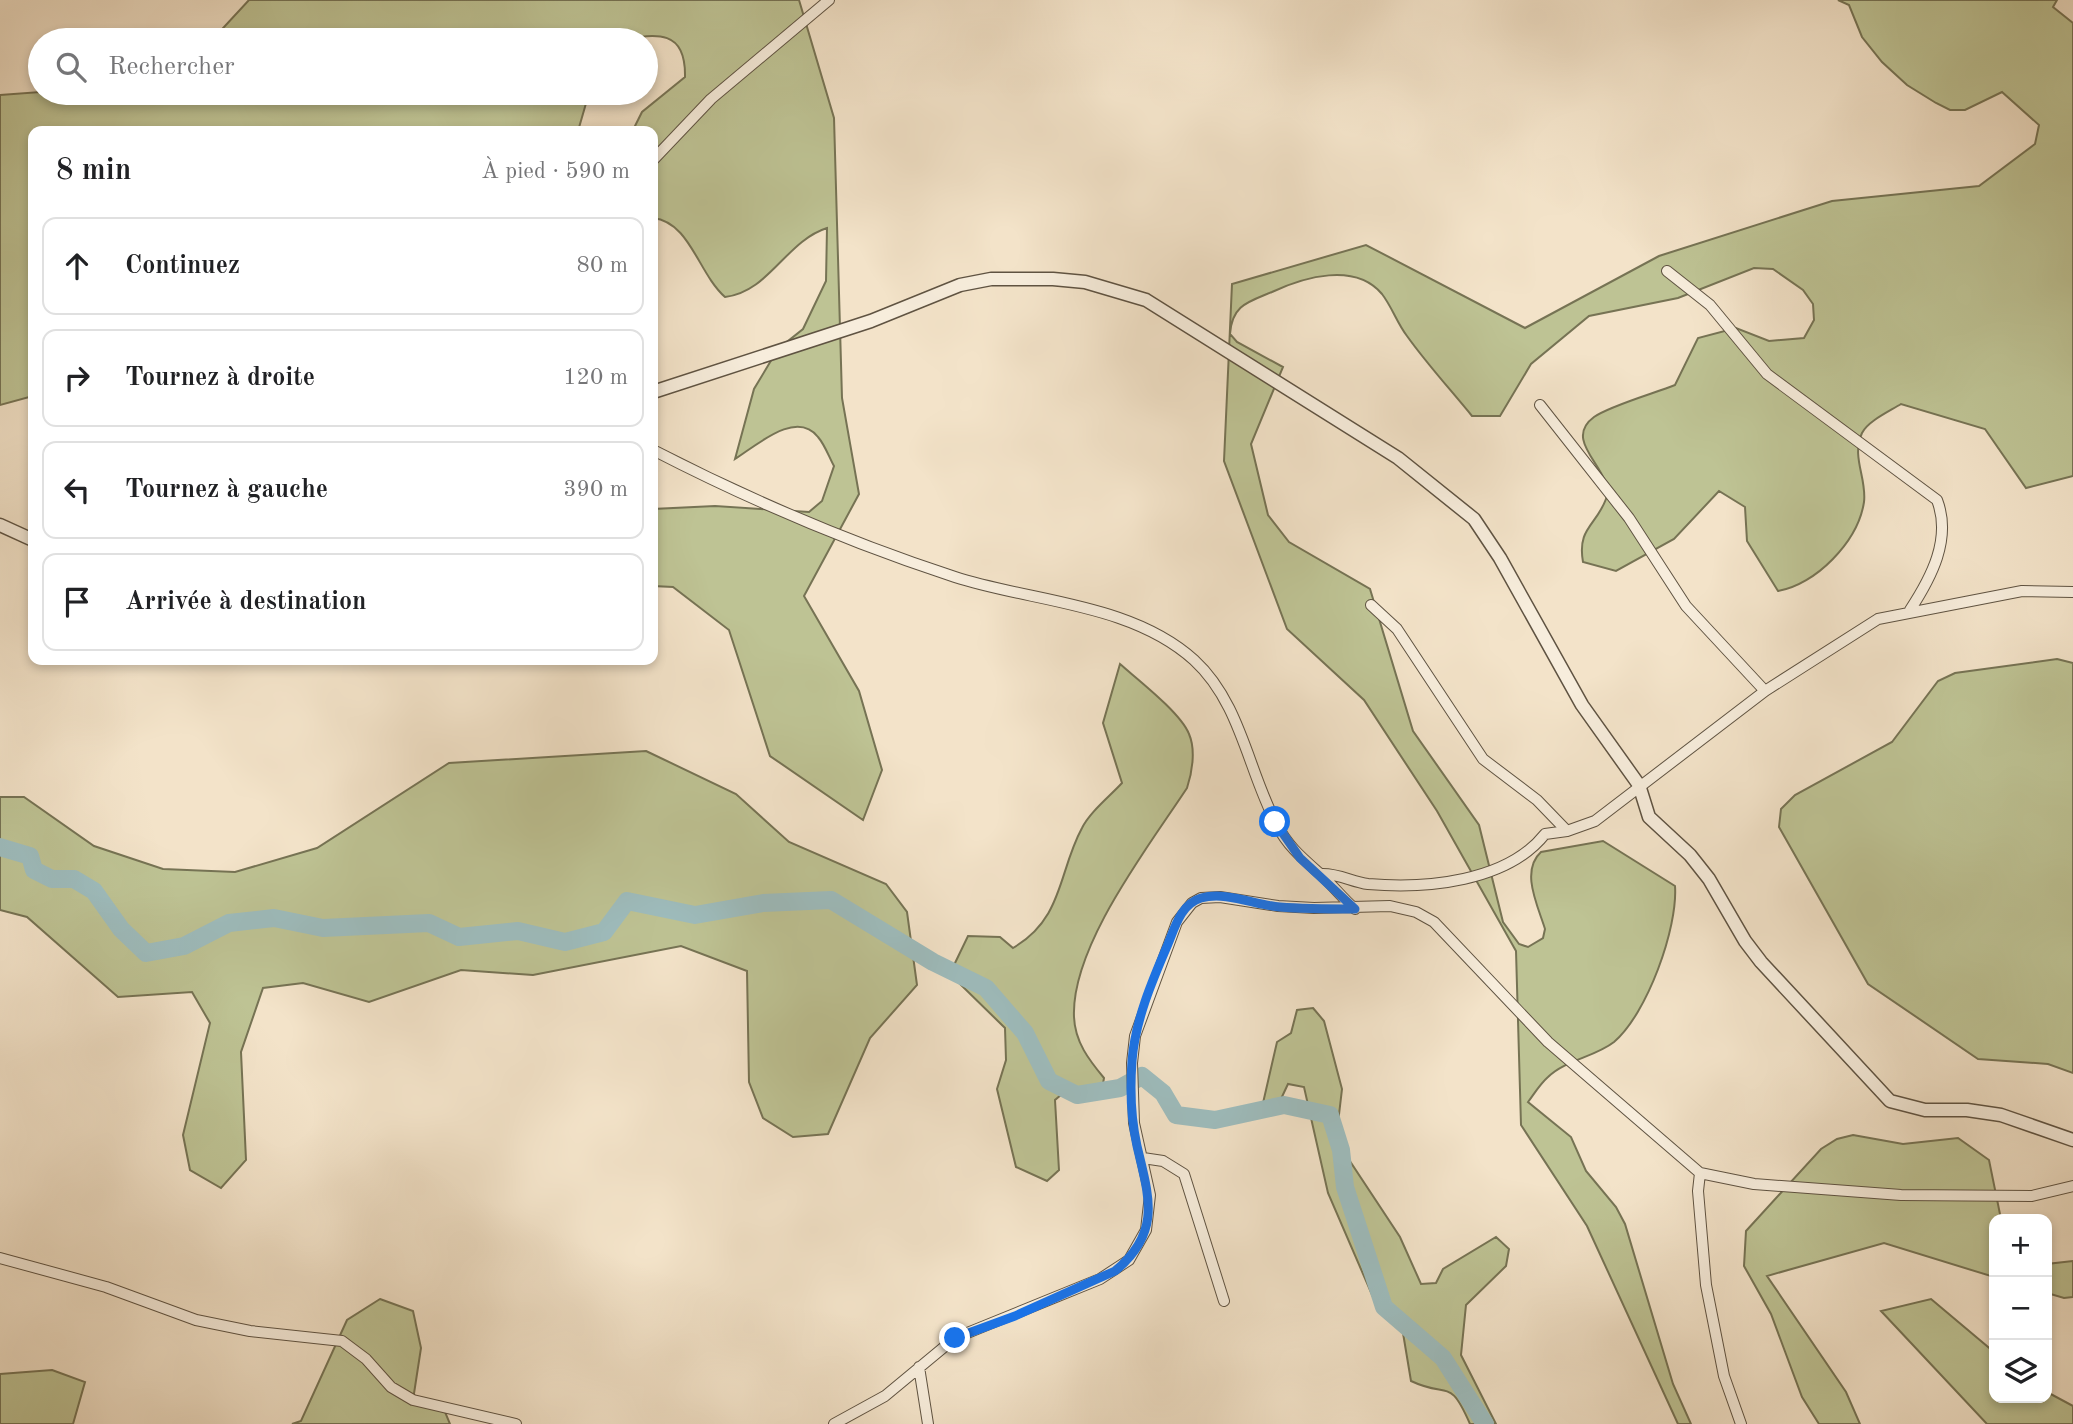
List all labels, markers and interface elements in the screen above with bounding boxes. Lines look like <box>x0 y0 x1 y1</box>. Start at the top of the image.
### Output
search box <box>28 28 658 105</box>
icon: search <box>52 48 90 86</box>
text: Rechercher <box>108 54 235 80</box>
text: 8 min <box>56 156 131 186</box>
text: À pied · 590 m <box>481 160 630 183</box>
icon: ahead <box>58 247 96 285</box>
text: Continuez <box>125 253 240 279</box>
text: 80 m <box>577 254 628 277</box>
icon: right <box>58 359 96 397</box>
text: Tournez à droite <box>125 365 315 391</box>
text: 120 m <box>563 366 628 389</box>
icon: left <box>58 471 96 509</box>
text: Tournez à gauche <box>125 477 328 503</box>
text: 390 m <box>563 478 628 501</box>
icon: arrive <box>58 583 96 621</box>
text: Arrivée à destination <box>125 589 367 615</box>
route start <box>1259 806 1290 837</box>
map controls <box>1989 1214 2052 1403</box>
button: + <box>1989 1214 2052 1277</box>
button: − <box>1989 1277 2052 1340</box>
route end <box>939 1322 970 1353</box>
button: layers <box>1989 1340 2052 1403</box>

